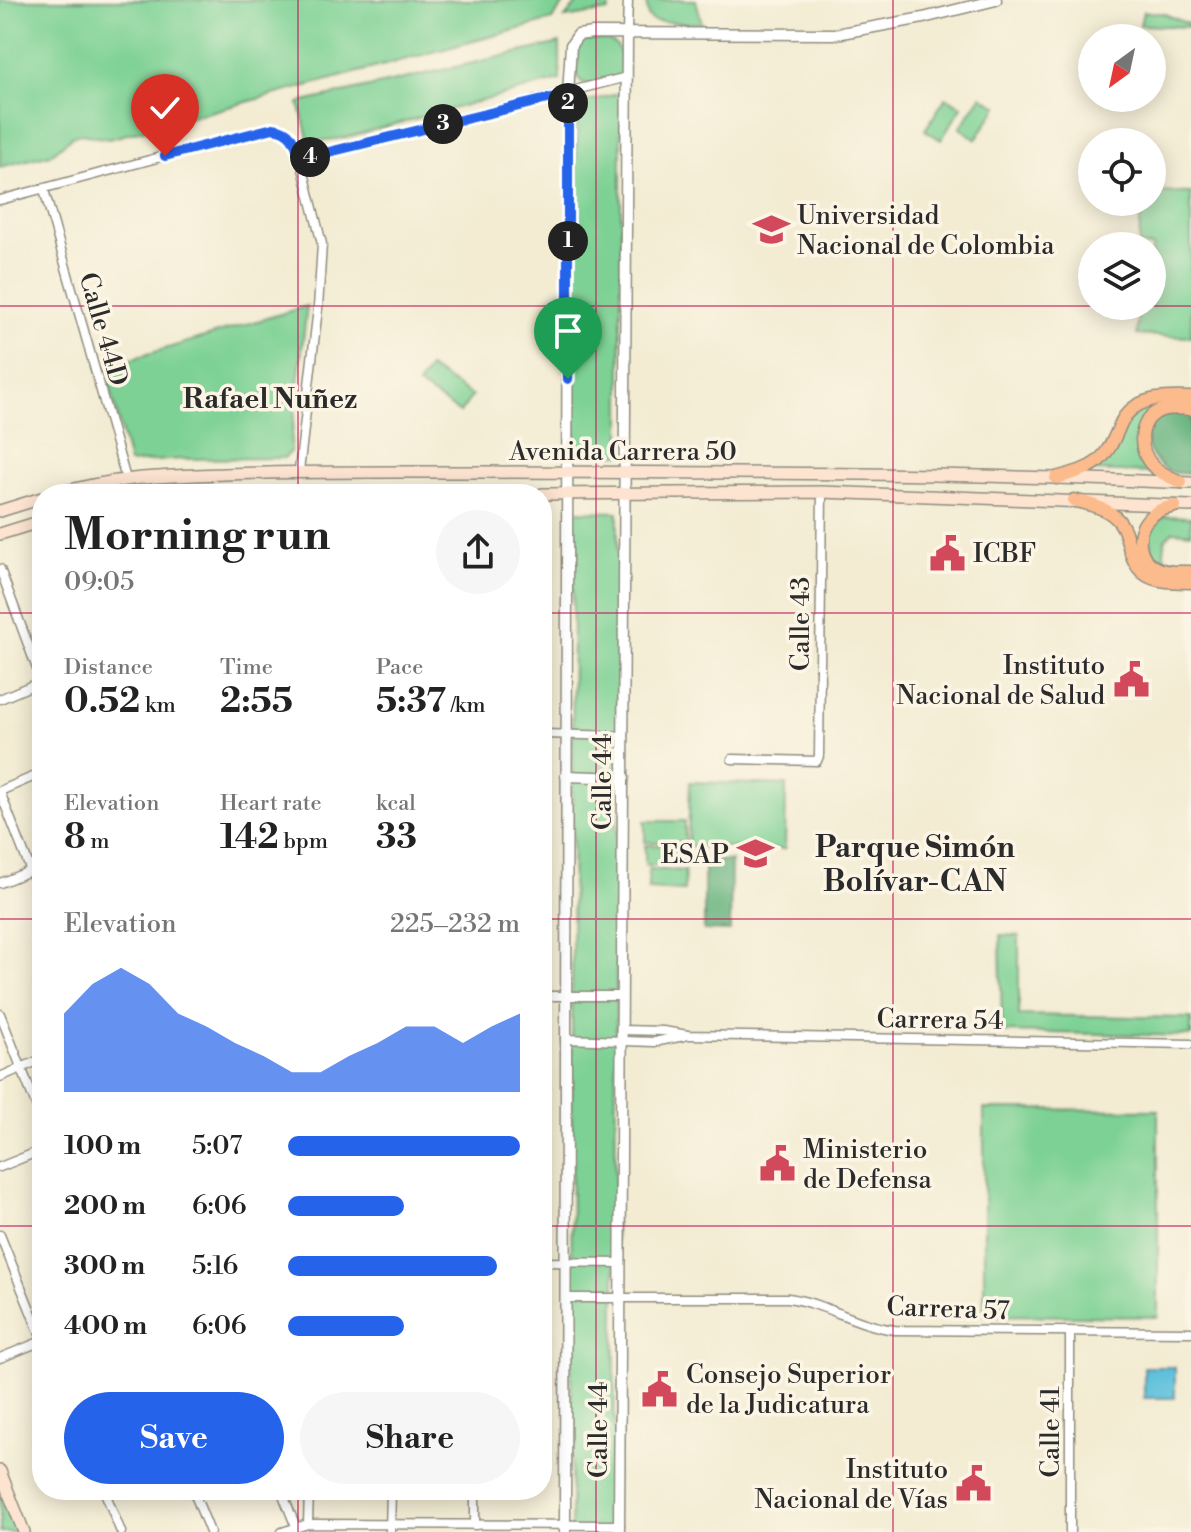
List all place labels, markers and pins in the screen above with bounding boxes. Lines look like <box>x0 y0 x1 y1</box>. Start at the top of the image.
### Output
pin <box>131 74 199 156</box>
pin: 2 <box>548 83 588 123</box>
pin: 3 <box>423 104 463 144</box>
pin: 4 <box>290 137 330 177</box>
place label: Universidad Nacional de Colombia <box>797 200 1055 262</box>
school or university icon: Universidad Nacional de Colombia <box>752 211 790 249</box>
pin: 1 <box>548 221 588 261</box>
pin <box>534 297 602 379</box>
public building icon: ICBF <box>928 534 966 572</box>
place label: ICBF <box>973 538 1036 570</box>
place label: Instituto Nacional de Salud <box>896 650 1105 712</box>
public building icon: Instituto Nacional de Salud <box>1112 661 1150 699</box>
school or university icon: ESAP <box>736 835 774 873</box>
place label: ESAP <box>661 839 729 871</box>
place label: Ministerio de Defensa <box>803 1134 932 1196</box>
public building icon: Ministerio de Defensa <box>758 1145 796 1183</box>
place label: Consejo Superior de la Judicatura <box>686 1359 891 1421</box>
public building icon: Consejo Superior de la Judicatura <box>641 1370 679 1408</box>
place label: Instituto Nacional de Vías <box>754 1454 948 1516</box>
public building icon: Instituto Nacional de Vías <box>955 1465 993 1503</box>

